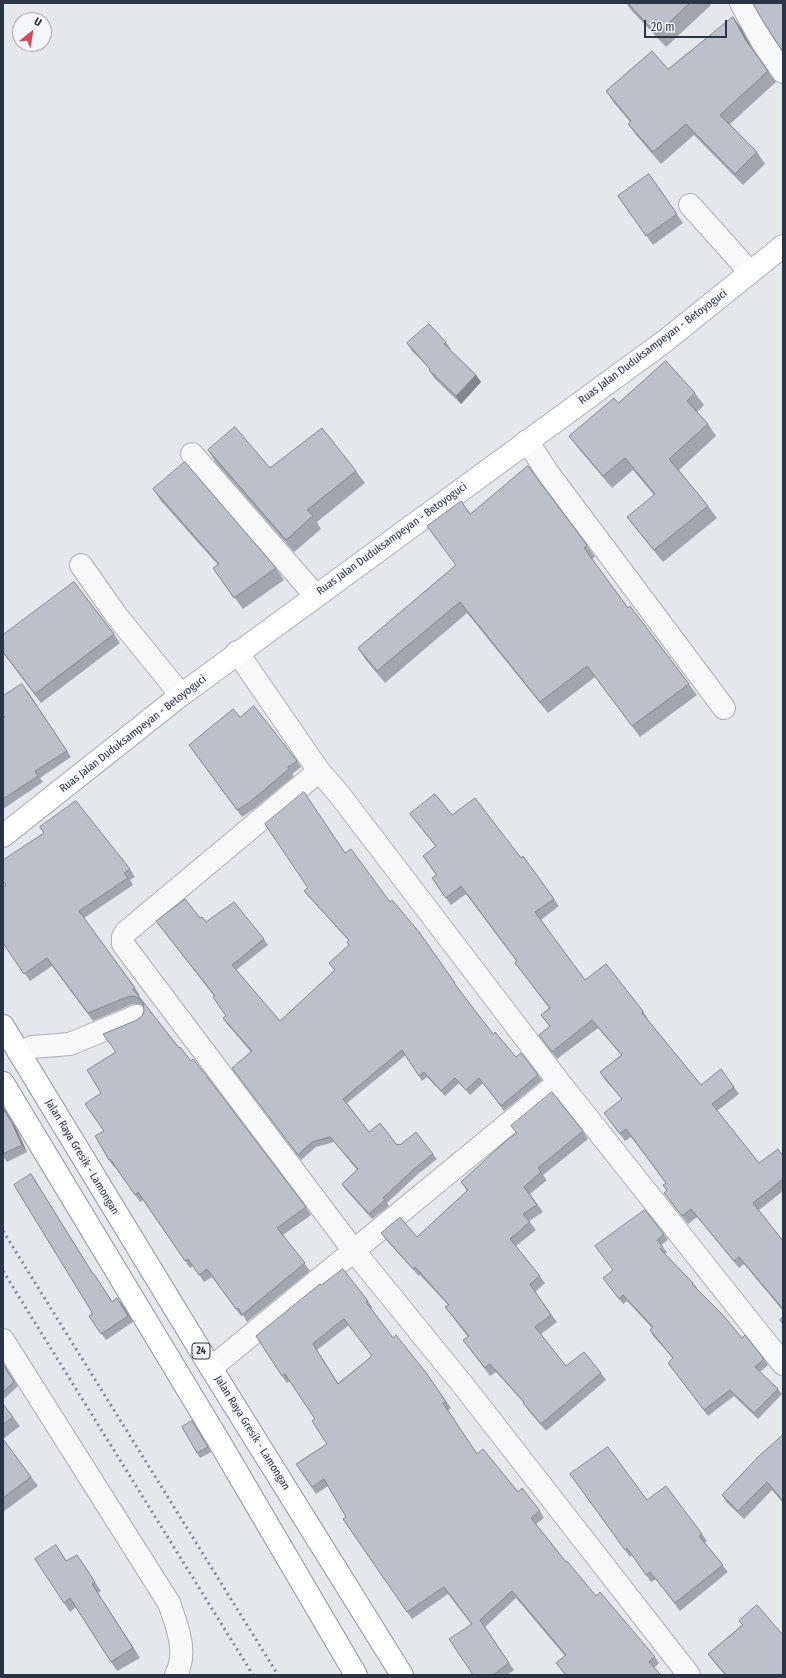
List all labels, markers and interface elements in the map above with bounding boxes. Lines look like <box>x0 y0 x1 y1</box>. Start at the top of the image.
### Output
north arrow <box>12 12 52 52</box>
scale bar <box>646 12 729 38</box>
text: U <box>32 15 44 29</box>
text: 20 m <box>651 20 675 34</box>
street label: Ruas Jalan Duduksampeyan - Betoyoguci <box>576 287 730 407</box>
street label: Ruas Jalan Duduksampeyan - Betoyoguci <box>314 480 470 598</box>
street label: Ruas Jalan Duduksampeyan - Betoyoguci <box>57 673 209 795</box>
street label: Jalan Raya Gresik - Lamongan <box>42 1097 122 1217</box>
road number: 24 <box>192 1343 210 1359</box>
street label: Jalan Raya Gresik - Lamongan <box>211 1373 293 1493</box>

